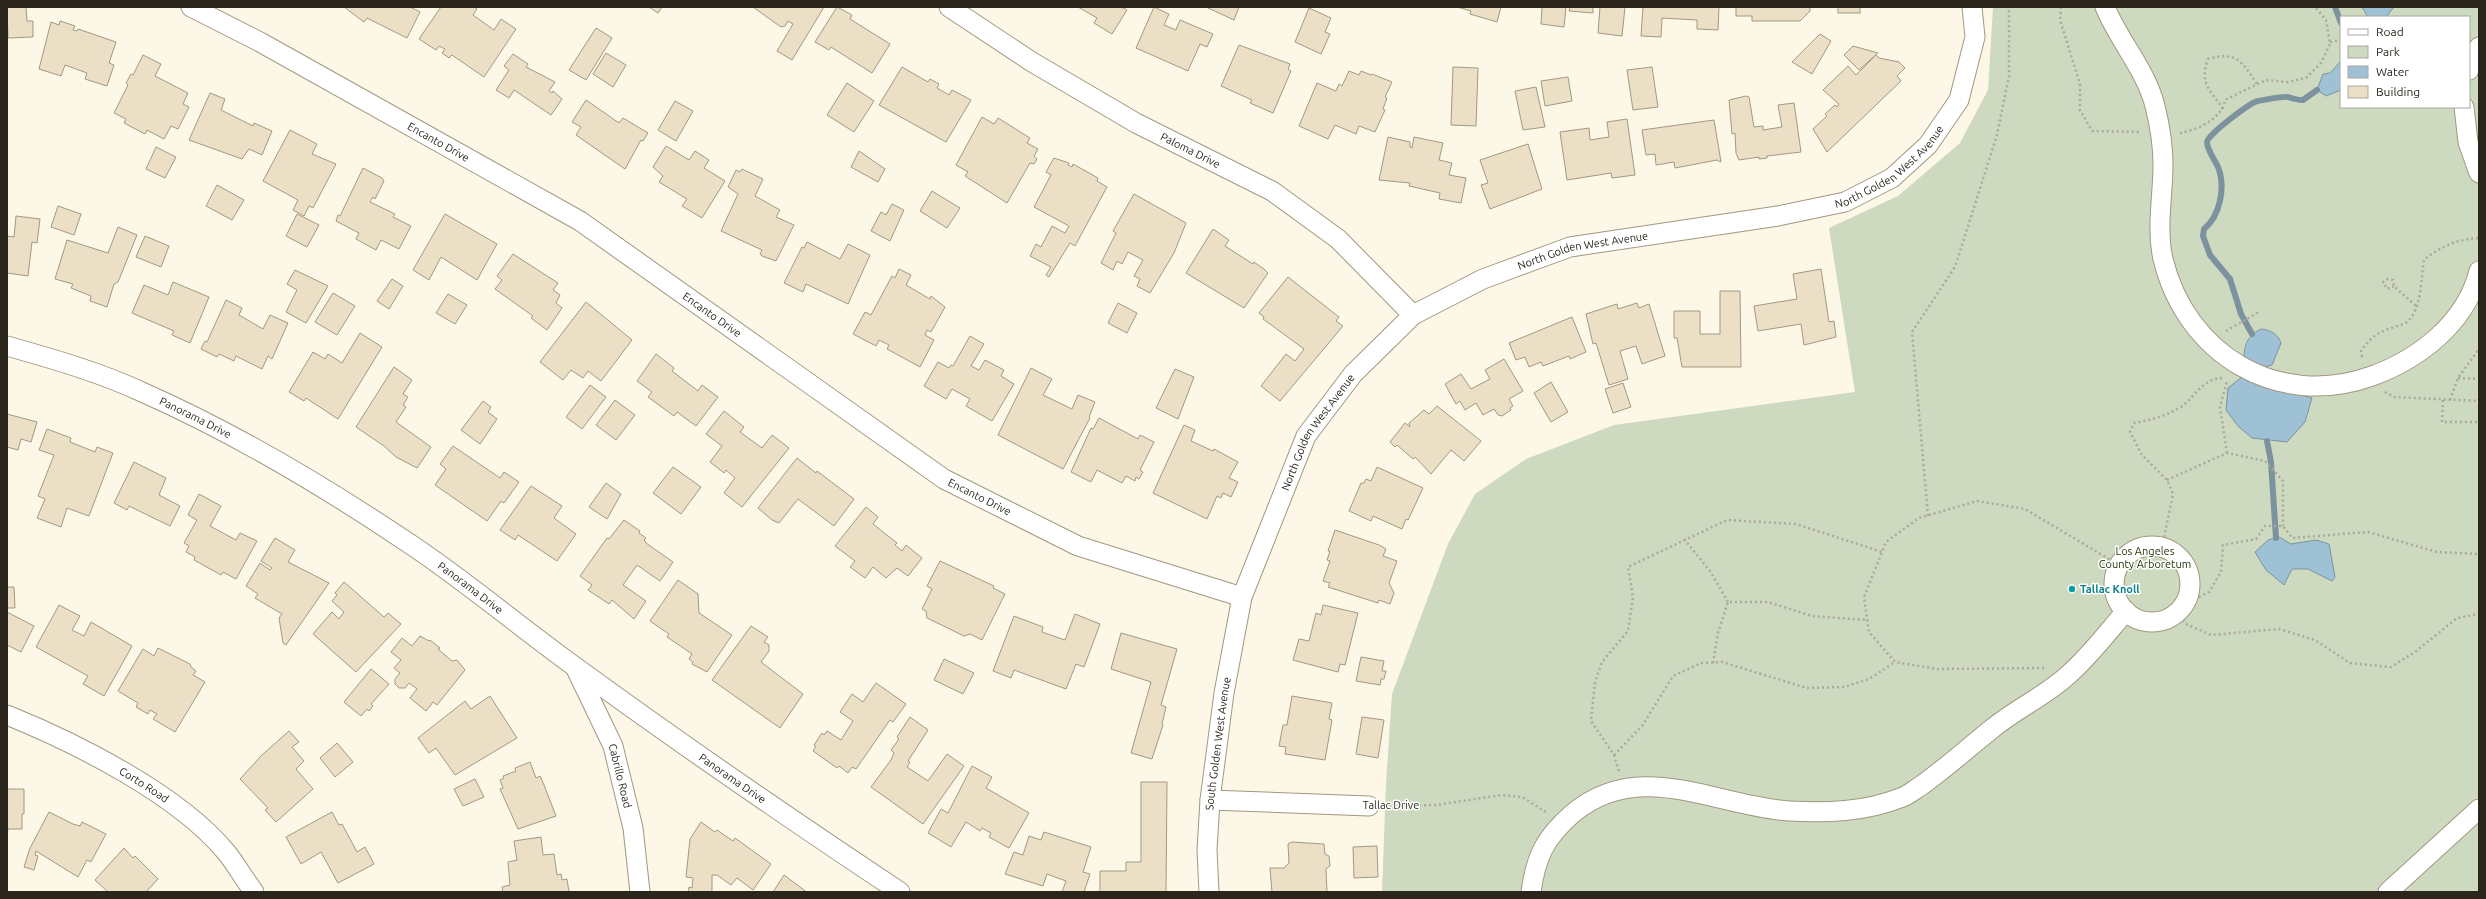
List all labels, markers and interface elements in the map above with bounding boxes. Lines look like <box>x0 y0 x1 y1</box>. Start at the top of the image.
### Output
legend <box>2340 16 2470 108</box>
text: Road <box>2376 25 2404 38</box>
text: Park <box>2376 45 2400 58</box>
text: Water <box>2376 65 2409 78</box>
text: Building <box>2376 85 2420 98</box>
street label: Encanto Drive <box>406 120 472 164</box>
street label: North Golden West Avenue <box>1834 123 1946 210</box>
street label: Paloma Drive <box>1159 130 1222 170</box>
street label: North Golden West Avenue <box>1516 229 1649 272</box>
street label: Encanto Drive <box>681 290 744 339</box>
street label: North Golden West Avenue <box>1279 372 1357 492</box>
street label: Panorama Drive <box>158 395 233 440</box>
street label: Encanto Drive <box>946 476 1013 518</box>
park label: Los Angeles County Arboretum <box>2099 545 2191 570</box>
street label: Panorama Drive <box>436 559 506 616</box>
place label: Tallac Knoll <box>2080 583 2140 595</box>
marker: Tallac Knoll <box>2067 584 2077 594</box>
street label: South Golden West Avenue <box>1203 676 1233 811</box>
street label: Cabrillo Road <box>607 742 634 809</box>
street label: Panorama Drive <box>697 751 768 806</box>
street label: Corto Road <box>117 765 171 805</box>
street label: Tallac Drive <box>1363 799 1419 811</box>

